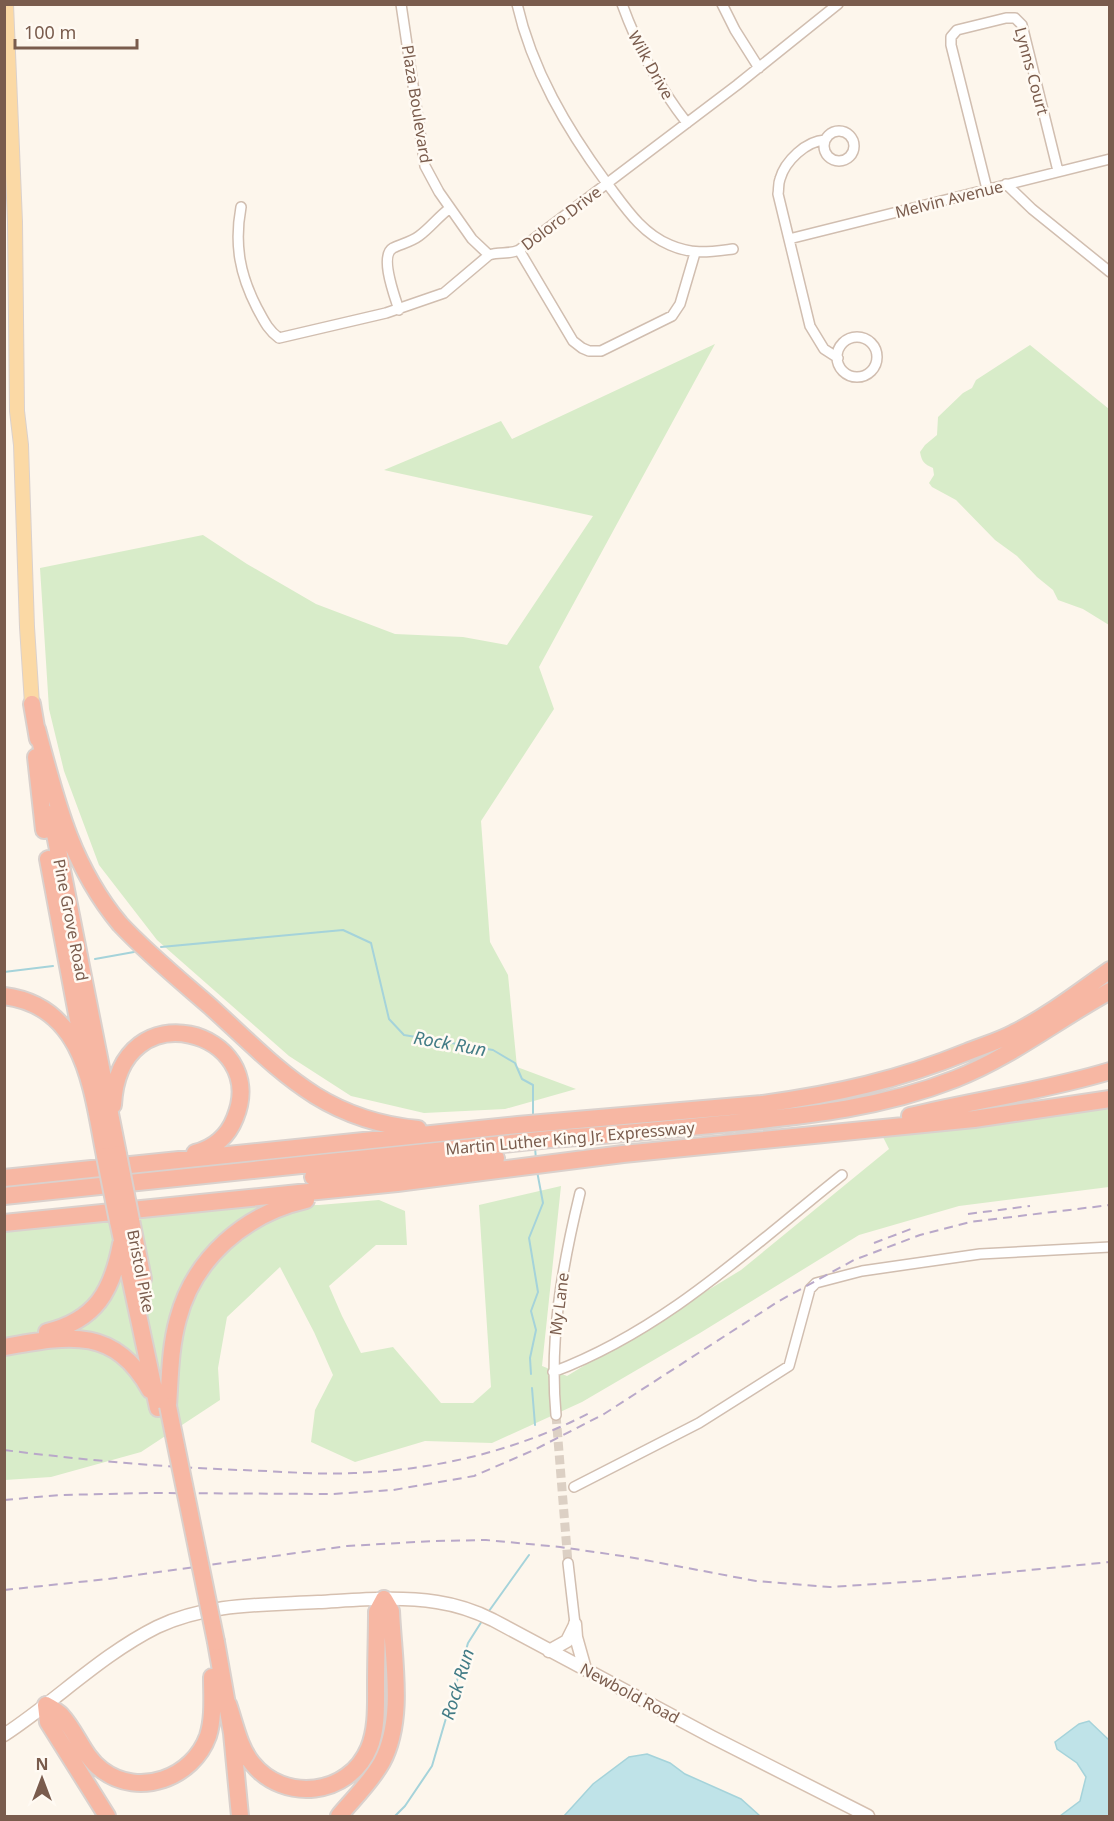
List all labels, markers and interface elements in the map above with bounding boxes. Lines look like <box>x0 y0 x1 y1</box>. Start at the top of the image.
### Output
scale bar <box>15 12 136 50</box>
text: 100 m <box>24 20 76 44</box>
street label: Lynns Court <box>1010 25 1054 118</box>
street label: Wilk Drive <box>623 27 679 103</box>
street label: Plaza Boulevard <box>397 43 437 165</box>
street label: Melvin Avenue <box>893 175 1005 223</box>
street label: Doloro Drive <box>516 181 606 255</box>
street label: Pine Grove Road <box>48 857 94 983</box>
water label: Rock Run <box>412 1025 488 1061</box>
street label: Martin Luther King Jr. Expressway <box>444 1116 696 1160</box>
street label: Bristol Pike <box>122 1228 160 1314</box>
street label: My Lane <box>544 1271 574 1337</box>
water label: Rock Run <box>435 1645 479 1723</box>
street label: Newbold Road <box>576 1658 684 1728</box>
north arrow <box>12 1749 72 1809</box>
text: N <box>35 1753 49 1775</box>

